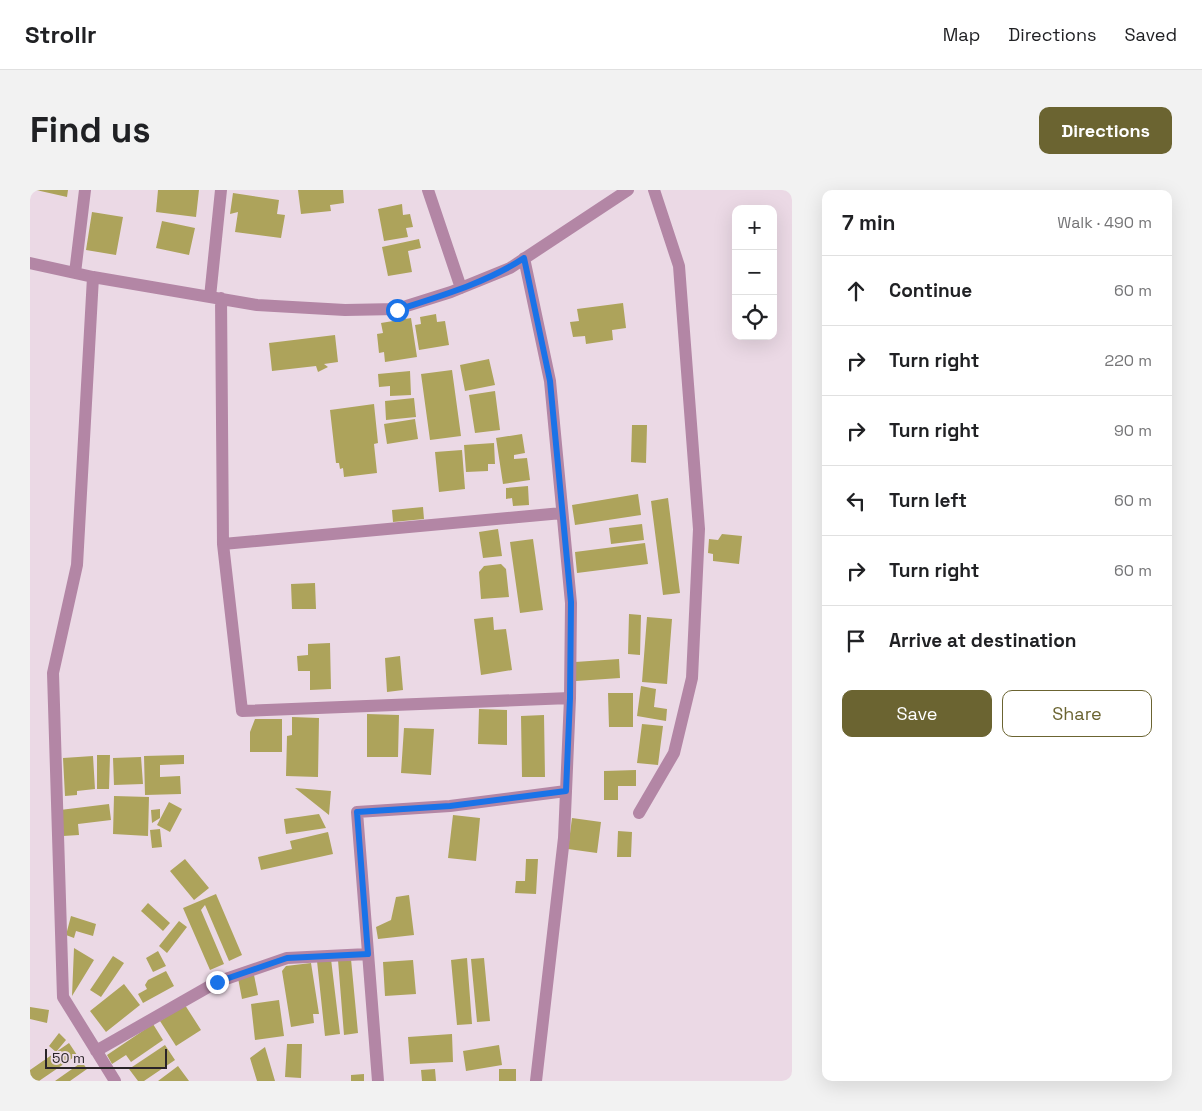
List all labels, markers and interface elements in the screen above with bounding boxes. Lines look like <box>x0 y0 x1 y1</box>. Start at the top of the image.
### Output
text: Strollr <box>25 19 97 50</box>
text: Map <box>943 23 980 46</box>
text: Directions <box>1008 23 1097 46</box>
text: Saved <box>1125 23 1177 46</box>
button: Directions <box>1039 107 1172 154</box>
text: Find us <box>30 108 151 152</box>
map controls <box>732 205 777 340</box>
button: + <box>732 205 777 250</box>
text: 7 min <box>842 209 895 236</box>
text: Walk · 490 m <box>1057 212 1152 233</box>
button: − <box>732 250 777 295</box>
icon: ahead <box>842 277 870 305</box>
text: Continue <box>889 278 972 303</box>
text: 60 m <box>1114 280 1152 301</box>
button: locate <box>732 295 777 340</box>
route start <box>386 299 409 322</box>
icon: right <box>842 347 870 375</box>
text: Turn right <box>889 348 979 373</box>
text: 220 m <box>1105 350 1152 371</box>
icon: right <box>842 417 870 445</box>
text: Turn right <box>889 418 979 443</box>
text: 90 m <box>1114 420 1152 441</box>
icon: left <box>842 487 870 515</box>
text: Turn left <box>889 488 967 513</box>
text: 60 m <box>1114 490 1152 511</box>
icon: right <box>842 557 870 585</box>
text: Turn right <box>889 558 979 583</box>
text: 60 m <box>1114 560 1152 581</box>
icon: arrive <box>842 627 870 655</box>
text: Arrive at destination <box>889 628 1077 653</box>
button: Save <box>842 690 992 737</box>
button: Share <box>1002 690 1152 737</box>
route end <box>206 971 229 994</box>
scale bar <box>45 1046 168 1069</box>
text: 50 m <box>52 1049 85 1067</box>

